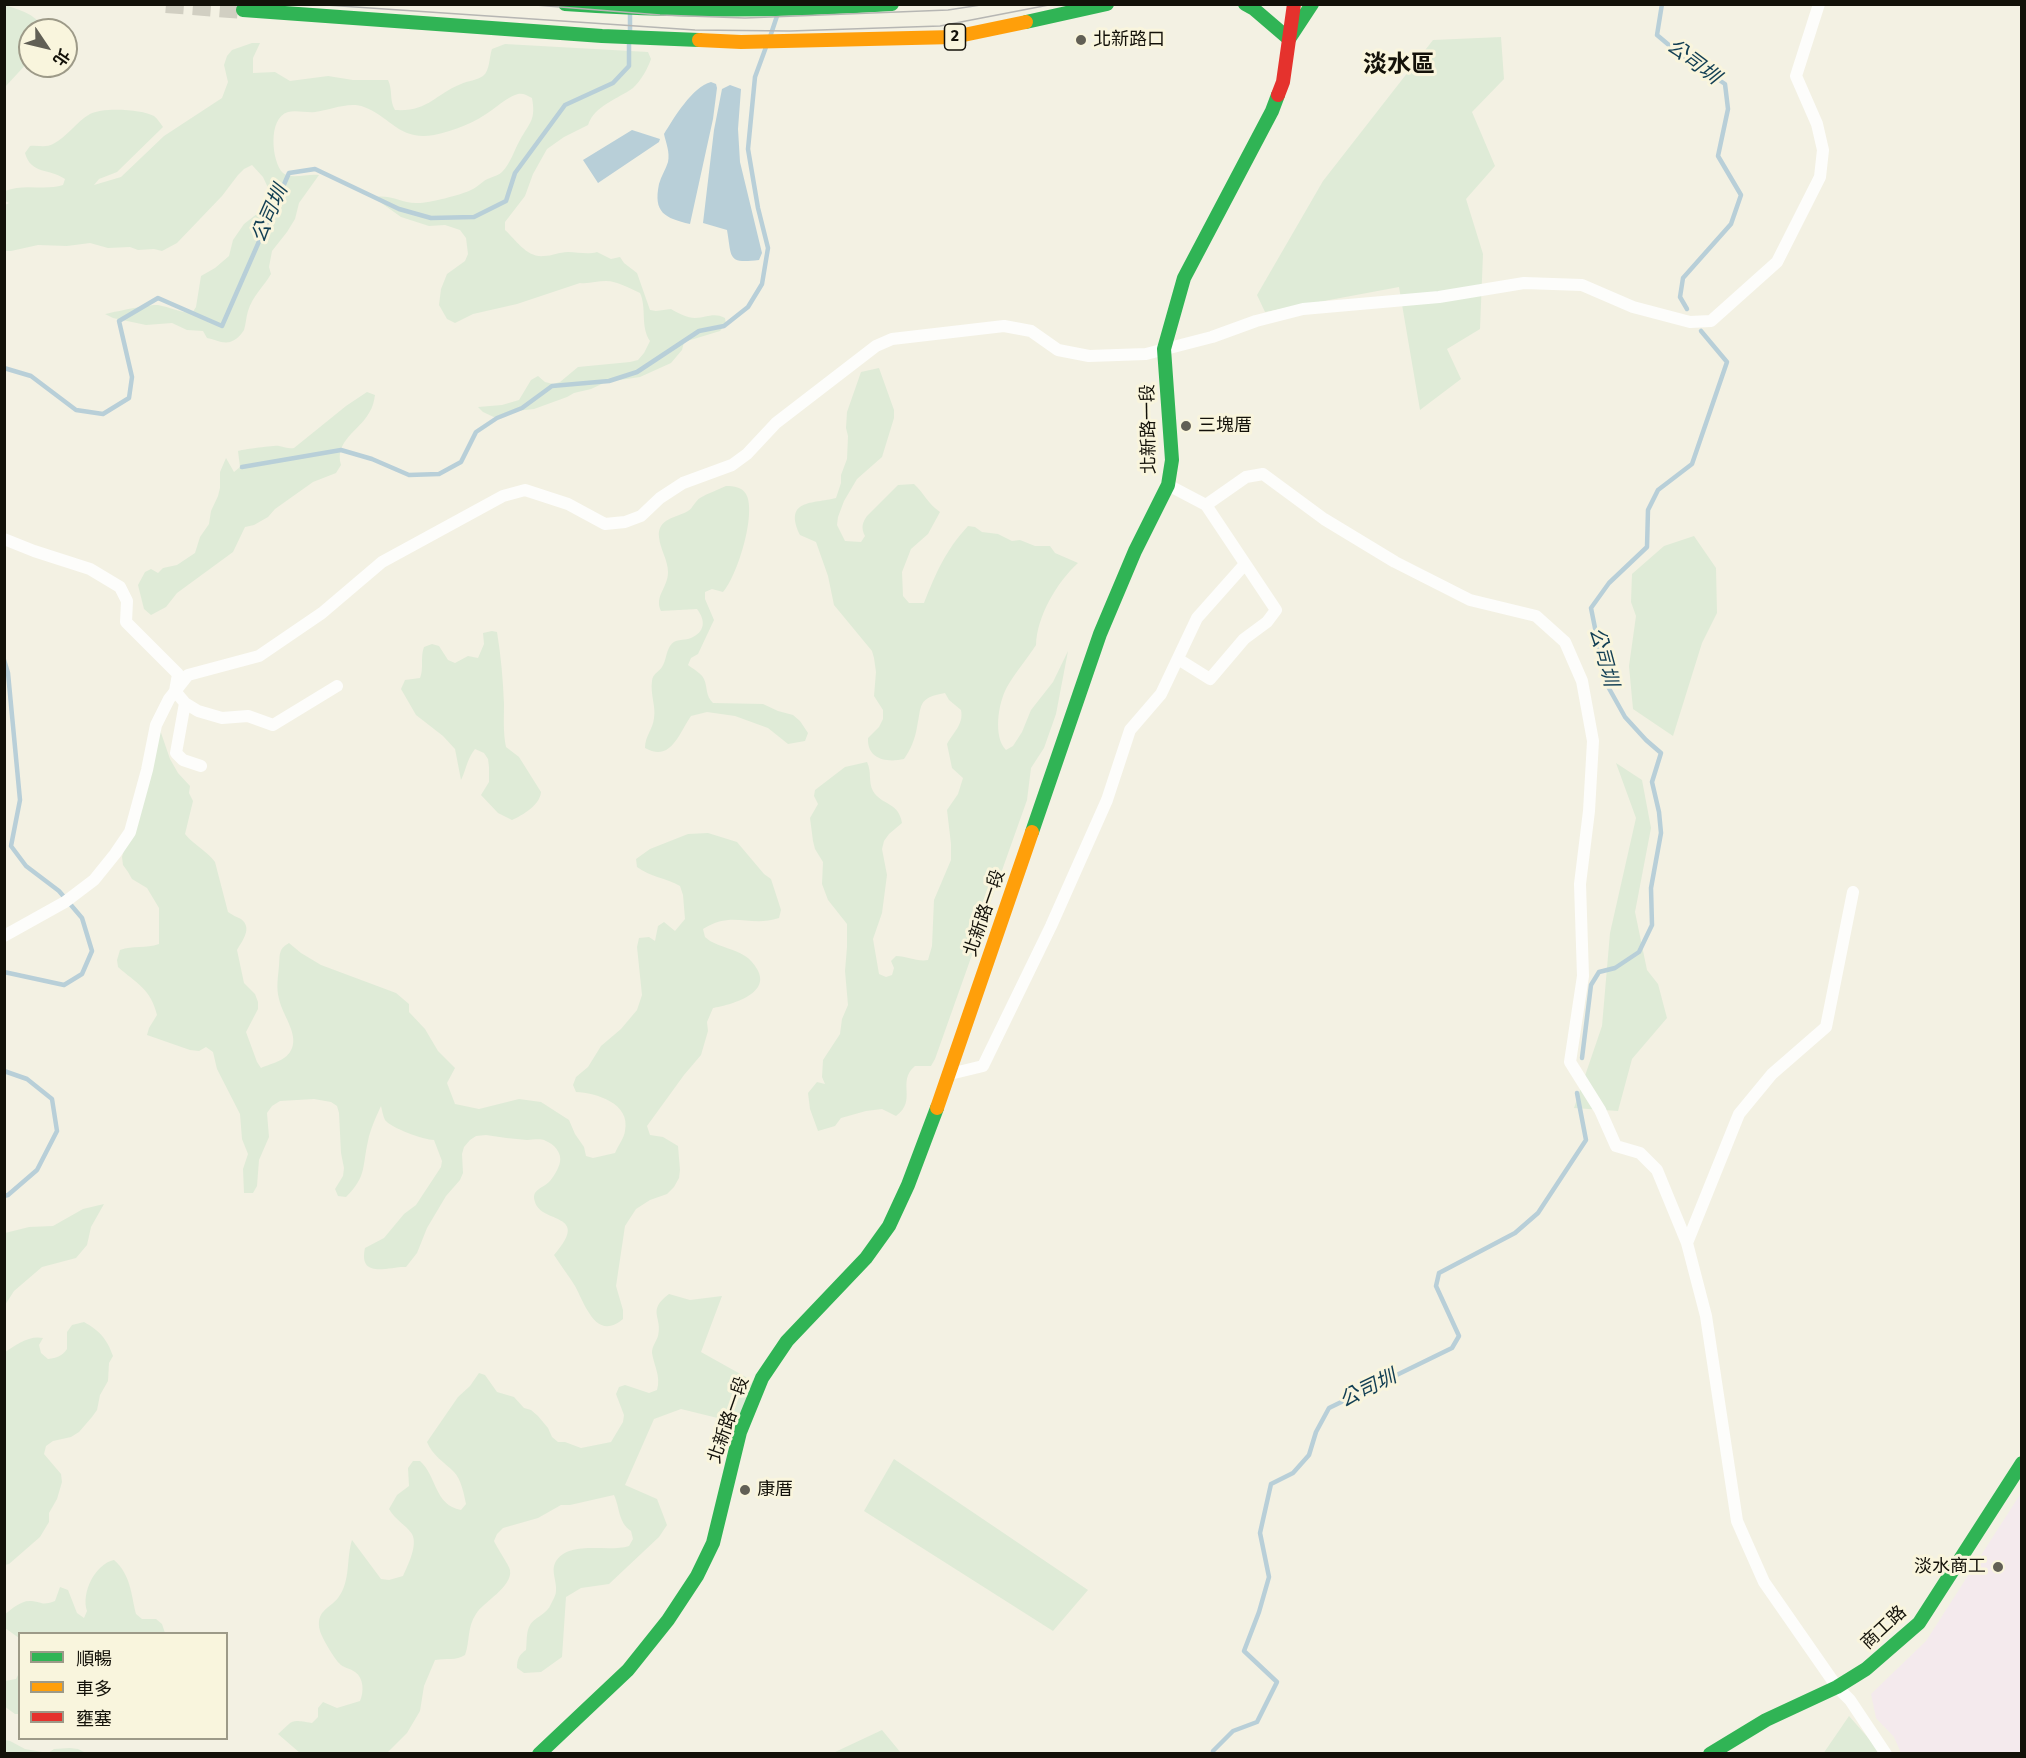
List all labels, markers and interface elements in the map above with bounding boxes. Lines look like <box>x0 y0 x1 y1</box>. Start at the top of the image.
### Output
north arrow <box>18 18 78 78</box>
road number: 2 <box>944 24 966 50</box>
place label: 北新路口 <box>1093 29 1165 51</box>
marker: 北新路口 <box>1074 33 1088 47</box>
water label: 公司圳 <box>1662 34 1724 90</box>
text: 北 <box>49 45 74 69</box>
district label: 淡水區 <box>1363 51 1435 79</box>
water label: 公司圳 <box>247 182 293 246</box>
street label: 北新路一段 <box>1137 384 1161 474</box>
place label: 三塊厝 <box>1198 415 1252 437</box>
marker: 三塊厝 <box>1179 419 1193 433</box>
water label: 公司圳 <box>1584 625 1622 689</box>
street label: 北新路一段 <box>960 867 1010 959</box>
water label: 公司圳 <box>1336 1365 1400 1413</box>
street label: 北新路一段 <box>704 1374 754 1466</box>
place label: 康厝 <box>757 1479 793 1501</box>
marker: 康厝 <box>738 1483 752 1497</box>
place label: 淡水商工 <box>1914 1556 1986 1578</box>
marker: 淡水商工 <box>1991 1560 2005 1574</box>
street label: 商工路 <box>1857 1602 1911 1654</box>
legend <box>18 1632 228 1740</box>
text: 順暢 <box>76 1648 112 1670</box>
text: 車多 <box>76 1678 112 1700</box>
text: 壅塞 <box>76 1708 112 1730</box>

